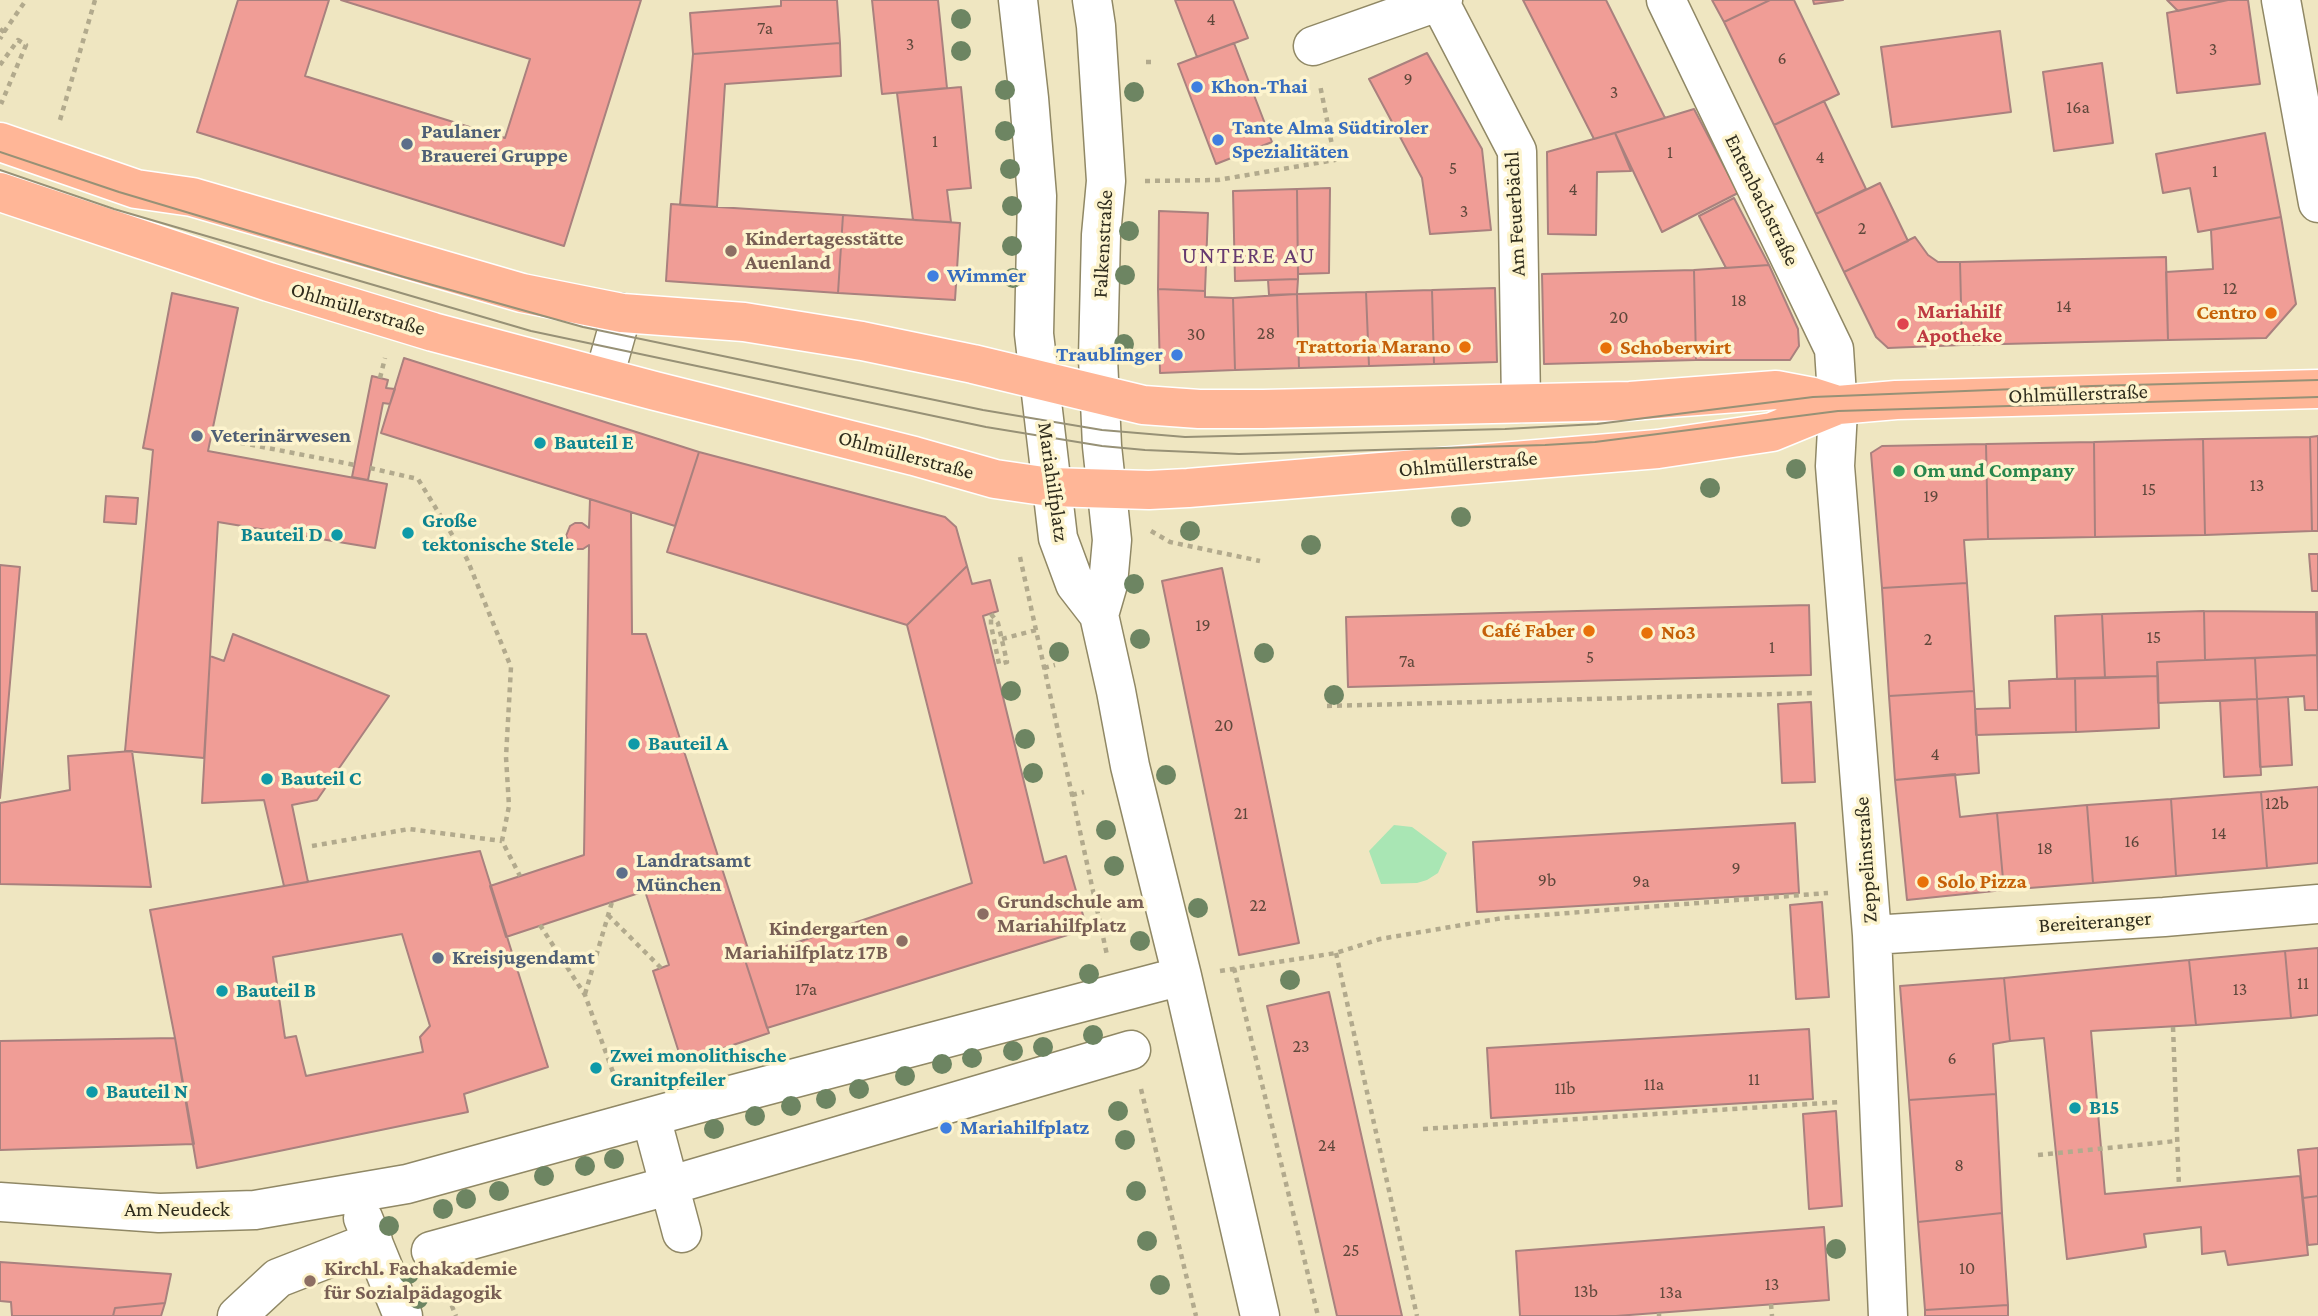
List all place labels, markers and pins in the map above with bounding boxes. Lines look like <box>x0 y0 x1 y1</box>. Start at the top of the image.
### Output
place label: Khon-Thai <box>1211 74 1308 100</box>
marker: Khon-Thai <box>1189 79 1205 95</box>
place label: Tante Alma Südtiroler Spezialitäten <box>1232 115 1429 165</box>
place label: Paulaner Brauerei Gruppe <box>421 119 568 169</box>
marker: Tante Alma Südtiroler Spezialitäten <box>1210 132 1226 148</box>
marker: Paulaner Brauerei Gruppe <box>399 136 415 152</box>
place label: Kindertagesstätte Auenland <box>745 226 904 276</box>
marker: Kindertagesstätte Auenland <box>723 243 739 259</box>
place label: Wimmer <box>947 263 1026 289</box>
marker: Wimmer <box>925 268 941 284</box>
place label: Mariahilf Apotheke <box>1917 299 2002 349</box>
place label: Centro <box>2196 300 2257 326</box>
marker: Centro <box>2263 305 2279 321</box>
marker: Mariahilf Apotheke <box>1895 316 1911 332</box>
place label: Trattoria Marano <box>1296 334 1451 360</box>
place label: Schoberwirt <box>1620 335 1731 361</box>
marker: Trattoria Marano <box>1457 339 1473 355</box>
marker: Schoberwirt <box>1598 340 1614 356</box>
place label: Traublinger <box>1056 342 1163 368</box>
marker: Traublinger <box>1169 347 1185 363</box>
place label: Veterinärwesen <box>211 423 351 449</box>
marker: Veterinärwesen <box>189 428 205 444</box>
place label: Bauteil E <box>554 430 634 456</box>
marker: Bauteil E <box>532 435 548 451</box>
place label: Om und Company <box>1913 458 2074 484</box>
marker: Om und Company <box>1891 463 1907 479</box>
place label: Große tektonische Stele <box>422 508 574 558</box>
place label: Bauteil D <box>241 522 323 548</box>
marker: Große tektonische Stele <box>400 525 416 541</box>
marker: Bauteil D <box>329 527 345 543</box>
place label: Café Faber <box>1481 618 1575 644</box>
place label: No3 <box>1661 620 1696 646</box>
marker: Café Faber <box>1581 623 1597 639</box>
marker: No3 <box>1639 625 1655 641</box>
place label: Bauteil A <box>648 731 728 757</box>
marker: Bauteil A <box>626 736 642 752</box>
place label: Bauteil C <box>281 766 362 792</box>
marker: Bauteil C <box>259 771 275 787</box>
place label: Landratsamt München <box>636 848 751 898</box>
marker: Landratsamt München <box>614 865 630 881</box>
place label: Solo Pizza <box>1937 869 2027 895</box>
marker: Solo Pizza <box>1915 874 1931 890</box>
place label: Grundschule am Mariahilfplatz <box>997 889 1144 939</box>
marker: Grundschule am Mariahilfplatz <box>975 906 991 922</box>
place label: Kindergarten Mariahilfplatz 17B <box>724 916 888 966</box>
marker: Kindergarten Mariahilfplatz 17B <box>894 933 910 949</box>
place label: Kreisjugendamt <box>452 945 595 971</box>
marker: Kreisjugendamt <box>430 950 446 966</box>
place label: Bauteil B <box>236 978 316 1004</box>
marker: Bauteil B <box>214 983 230 999</box>
place label: Zwei monolithische Granitpfeiler <box>610 1043 786 1093</box>
marker: Zwei monolithische Granitpfeiler <box>588 1060 604 1076</box>
place label: Bauteil N <box>106 1079 188 1105</box>
marker: Bauteil N <box>84 1084 100 1100</box>
place label: B15 <box>2089 1095 2119 1121</box>
marker: B15 <box>2067 1100 2083 1116</box>
place label: Mariahilfplatz <box>960 1115 1089 1141</box>
marker: Mariahilfplatz <box>938 1120 954 1136</box>
place label: Kirchl. Fachakademie für Sozialpädagogik <box>324 1256 517 1306</box>
marker: Kirchl. Fachakademie für Sozialpädagogik <box>302 1273 318 1289</box>

